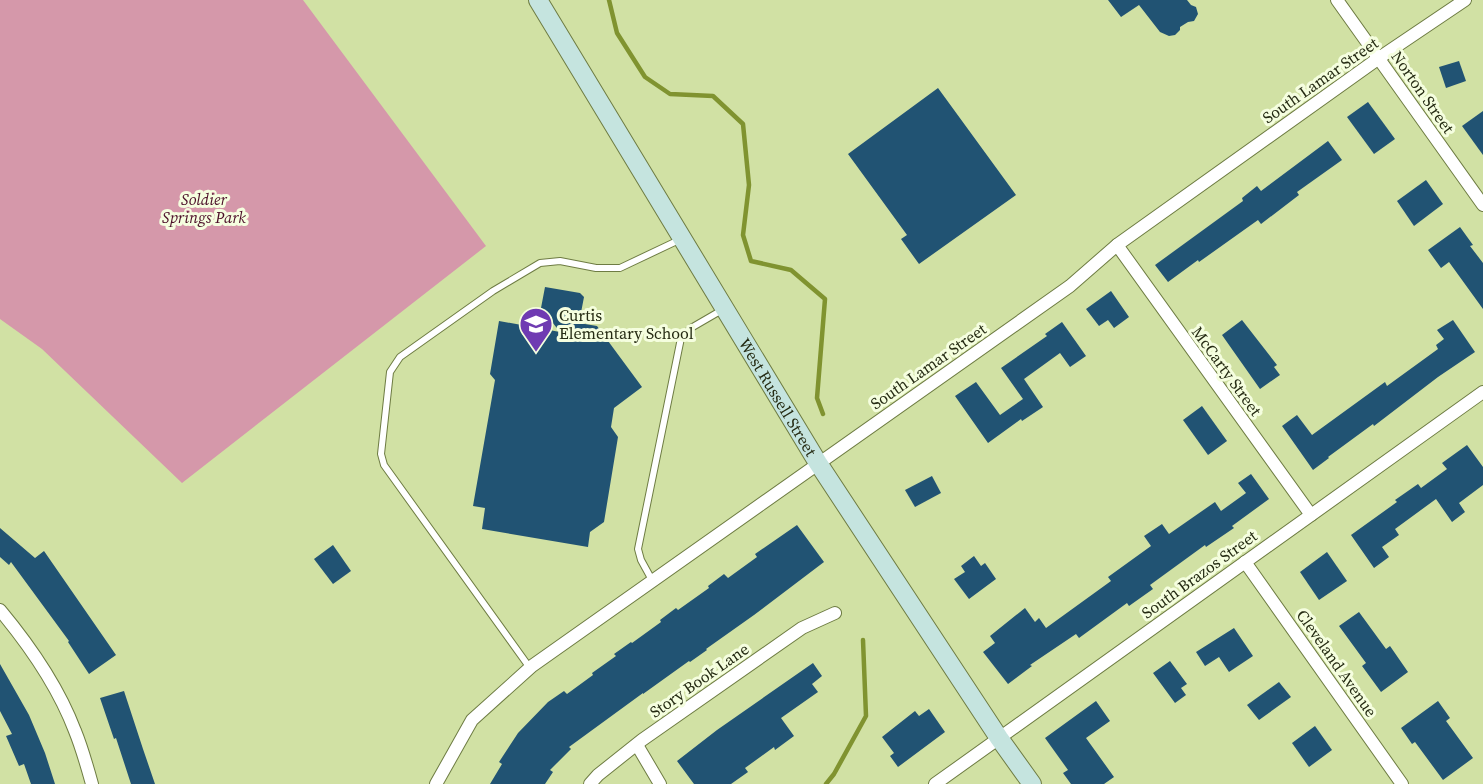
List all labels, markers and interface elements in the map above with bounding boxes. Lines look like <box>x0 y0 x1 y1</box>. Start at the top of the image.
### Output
street label: South Lamar Street <box>1258 31 1383 128</box>
street label: Norton Street <box>1386 46 1460 138</box>
park label: Soldier Springs Park <box>162 188 246 228</box>
place label: Curtis Elementary School <box>559 304 694 344</box>
school or university icon: Curtis Elementary School <box>518 306 554 353</box>
street label: South Lamar Street <box>866 317 991 414</box>
street label: McCarty Street <box>1187 322 1267 421</box>
street label: West Russell Street <box>734 334 823 461</box>
street label: South Brazos Street <box>1137 524 1262 623</box>
street label: Cleveland Avenue <box>1292 605 1382 721</box>
street label: Story Book Lane <box>645 638 753 722</box>

